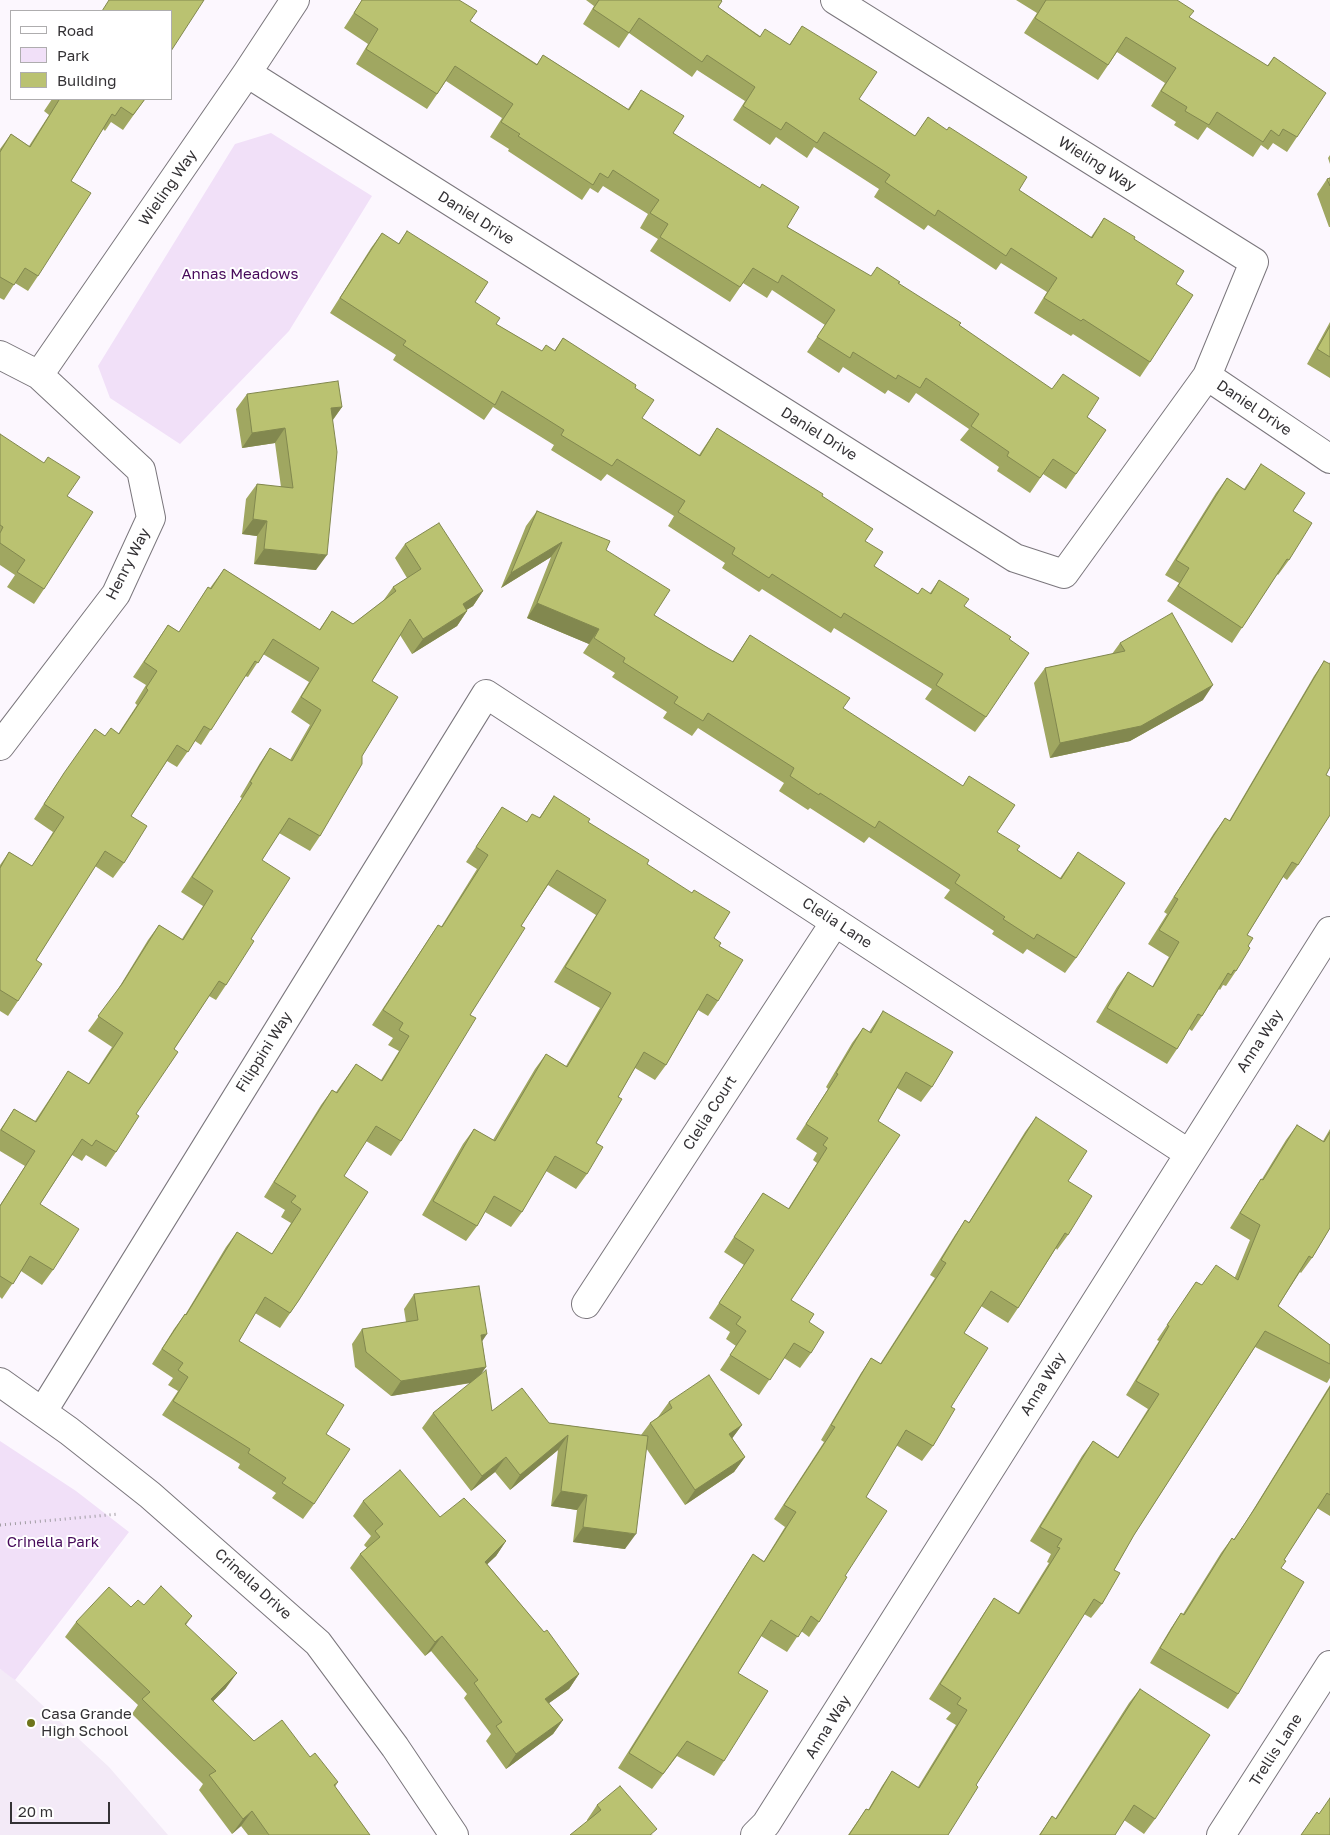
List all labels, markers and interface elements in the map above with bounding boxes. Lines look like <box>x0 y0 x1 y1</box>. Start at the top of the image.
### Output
legend <box>10 10 172 100</box>
text: Road <box>57 21 94 39</box>
text: Park <box>57 46 89 64</box>
text: Building <box>57 71 117 89</box>
street label: Wieling Way <box>1055 133 1139 195</box>
street label: Wieling Way <box>135 147 201 229</box>
street label: Daniel Drive <box>434 187 518 249</box>
park label: Annas Meadows <box>182 265 298 283</box>
street label: Daniel Drive <box>1213 376 1295 440</box>
street label: Daniel Drive <box>777 403 861 465</box>
street label: Henry Way <box>102 525 154 603</box>
street label: Clelia Lane <box>799 894 875 952</box>
street label: Anna Way <box>1233 1006 1287 1076</box>
street label: Filippini Way <box>232 1008 296 1096</box>
street label: Clelia Court <box>679 1072 741 1154</box>
street label: Anna Way <box>1017 1349 1069 1419</box>
park label: Crinella Park <box>7 1533 99 1551</box>
street label: Crinella Drive <box>211 1545 295 1623</box>
street label: Anna Way <box>802 1692 854 1762</box>
place label: Casa Grande High School <box>41 1705 132 1740</box>
street label: Trellis Lane <box>1246 1710 1306 1790</box>
marker: Casa Grande High School <box>25 1717 37 1729</box>
scale bar <box>12 1792 112 1824</box>
text: 20 m <box>18 1802 53 1820</box>

